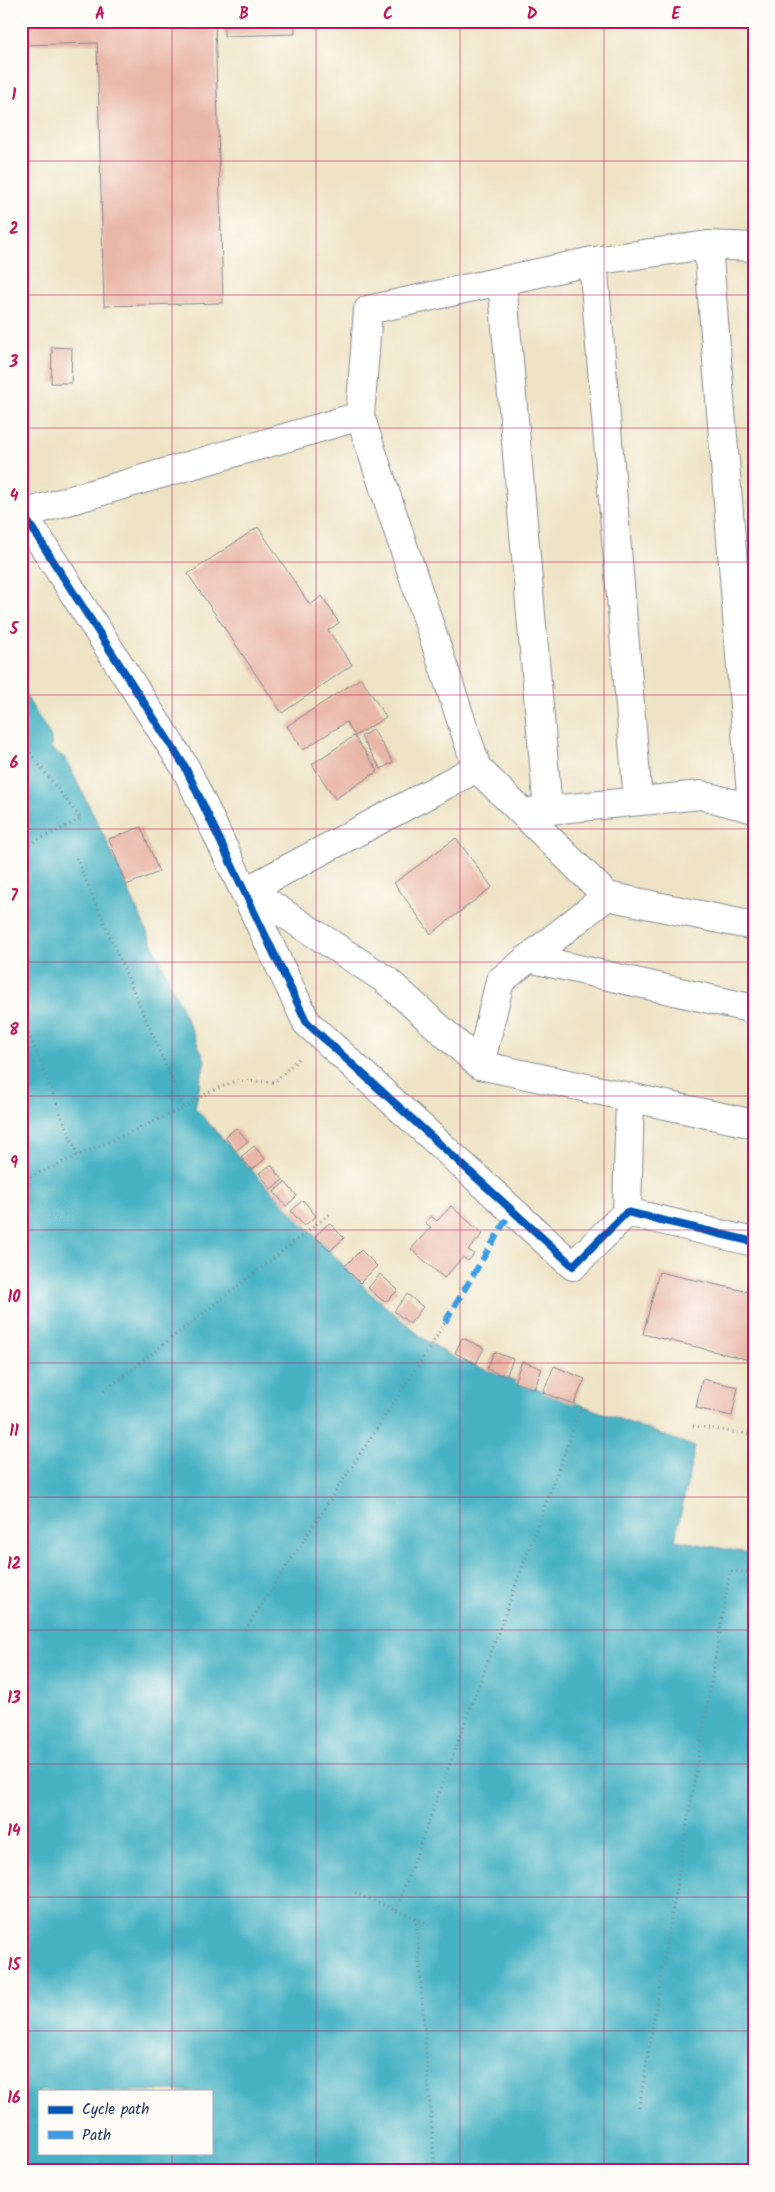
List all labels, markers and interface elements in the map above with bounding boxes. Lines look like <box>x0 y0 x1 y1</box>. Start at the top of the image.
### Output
text: A <box>95 2 105 27</box>
text: B <box>239 2 249 27</box>
text: C <box>383 2 393 27</box>
text: D <box>527 2 538 27</box>
text: E <box>672 2 682 27</box>
text: 1 <box>12 83 17 108</box>
text: 2 <box>9 217 19 242</box>
text: 3 <box>9 350 19 375</box>
text: 4 <box>10 484 19 509</box>
text: 5 <box>9 617 20 642</box>
text: 6 <box>10 751 19 776</box>
text: 7 <box>10 884 18 909</box>
text: 8 <box>9 1018 19 1043</box>
text: 9 <box>10 1151 18 1176</box>
text: 10 <box>7 1285 21 1310</box>
text: 11 <box>9 1419 19 1444</box>
text: 12 <box>7 1552 21 1577</box>
text: 13 <box>7 1686 21 1711</box>
text: 14 <box>7 1819 21 1844</box>
text: 15 <box>8 1953 22 1978</box>
text: 16 <box>7 2086 21 2111</box>
legend <box>38 2090 212 2154</box>
text: Cycle path <box>82 2098 149 2122</box>
text: Path <box>82 2124 111 2148</box>

